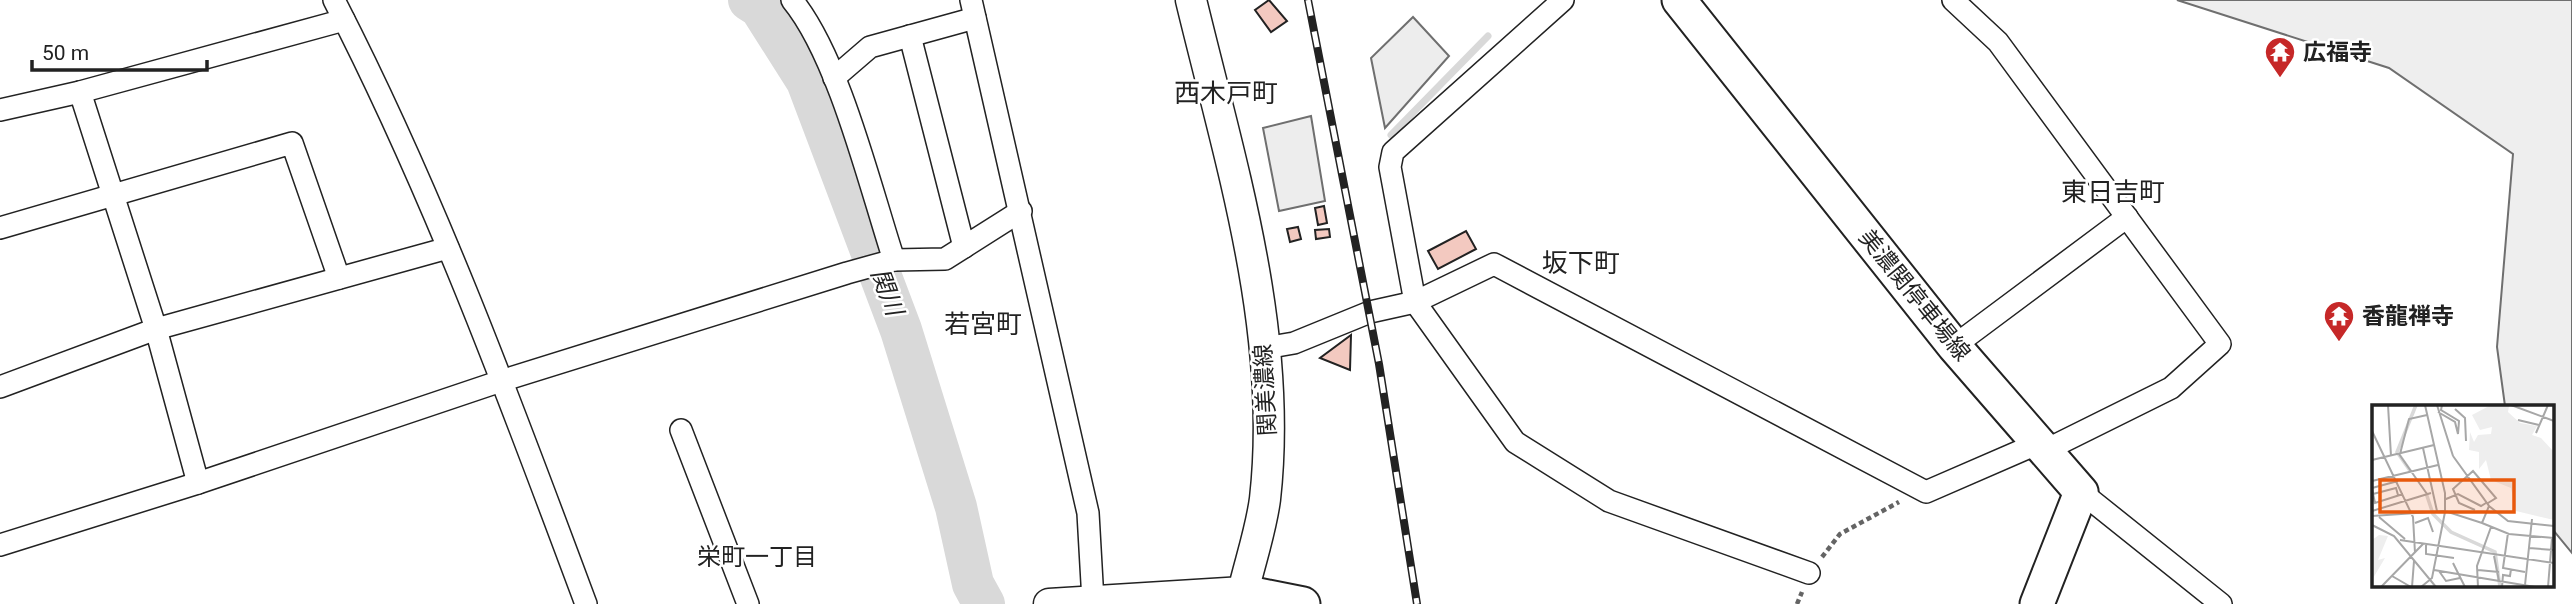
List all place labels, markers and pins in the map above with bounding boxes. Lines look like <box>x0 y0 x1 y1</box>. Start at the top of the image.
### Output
temple icon: 広福寺 <box>2263 35 2297 79</box>
place label: 広福寺 <box>2303 39 2372 66</box>
temple icon: 香龍禅寺 <box>2322 299 2356 343</box>
place label: 香龍禅寺 <box>2362 303 2454 330</box>

